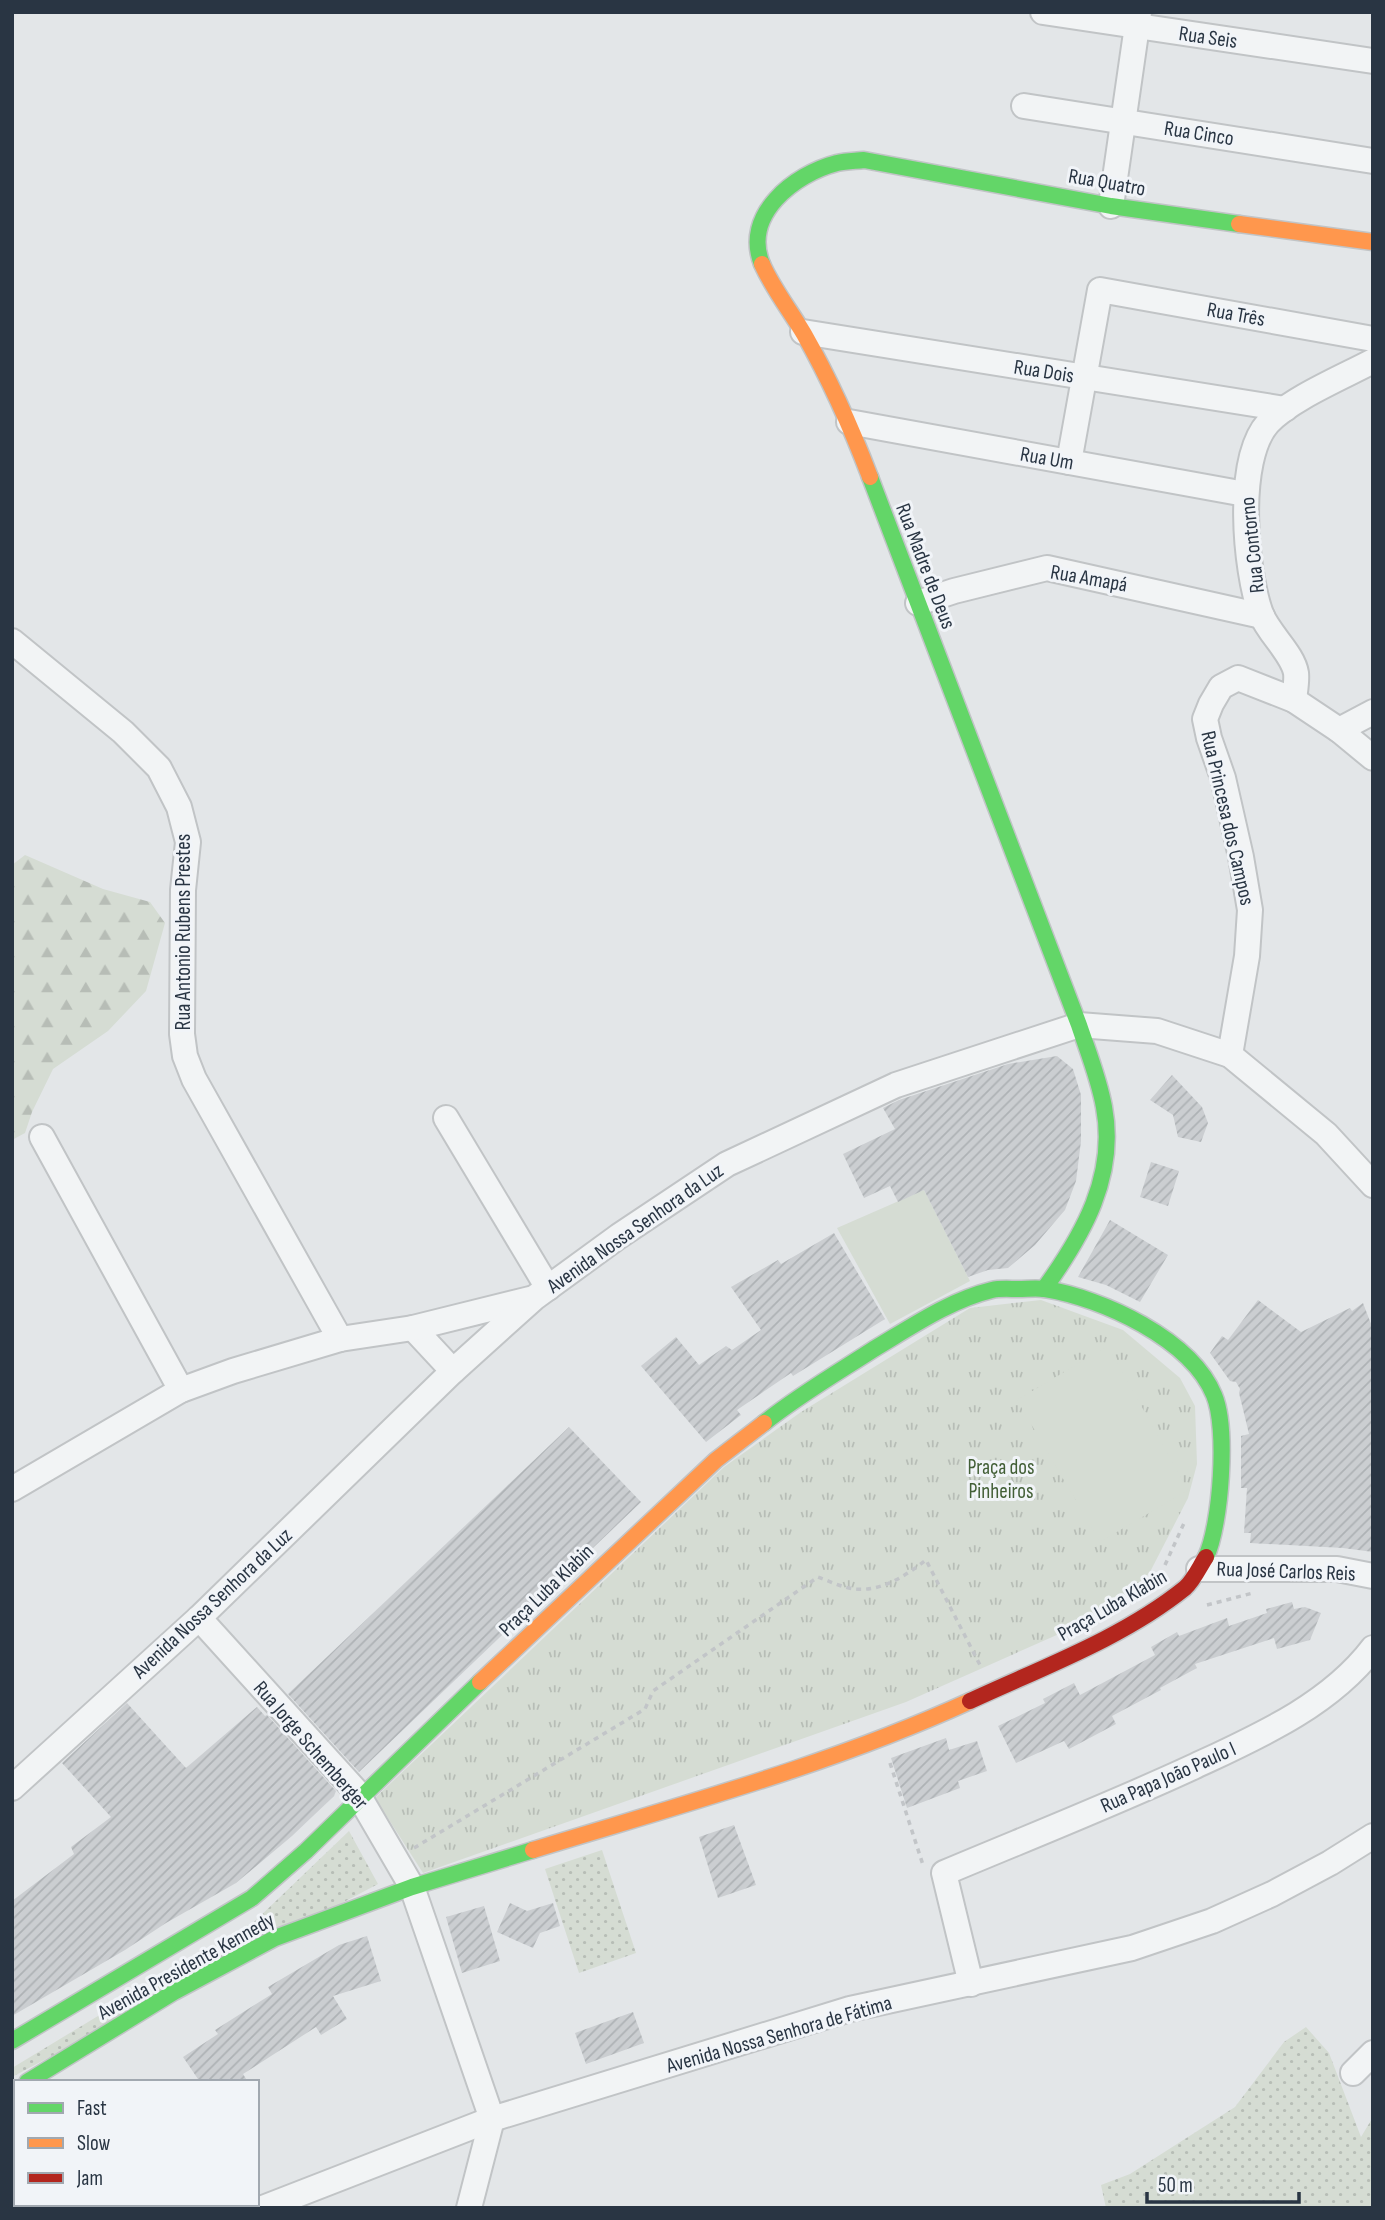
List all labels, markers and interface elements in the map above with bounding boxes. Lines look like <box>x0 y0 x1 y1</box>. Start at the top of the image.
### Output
street label: Rua Seis <box>1177 21 1239 54</box>
street label: Rua Cinco <box>1162 116 1235 151</box>
street label: Rua Quatro <box>1066 163 1147 202</box>
street label: Rua Três <box>1205 297 1267 332</box>
street label: Rua Dois <box>1012 354 1076 389</box>
street label: Rua Um <box>1018 442 1076 475</box>
street label: Rua Contorno <box>1235 496 1270 594</box>
street label: Rua Madre de Deus <box>890 500 961 632</box>
street label: Rua Amapá <box>1049 559 1129 598</box>
street label: Rua Princesa dos Campos <box>1195 729 1260 908</box>
street label: Rua Antonio Rubens Prestes <box>171 834 196 1030</box>
street label: Avenida Nossa Senhora da Luz <box>542 1158 729 1299</box>
park label: Praça dos Pinheiros <box>967 1455 1035 1504</box>
street label: Avenida Nossa Senhora da Luz <box>127 1523 298 1685</box>
street label: Praça Luba Klabin <box>494 1539 599 1642</box>
street label: Rua José Carlos Reis <box>1216 1557 1356 1586</box>
street label: Praça Luba Klabin <box>1053 1564 1171 1647</box>
street label: Rua Jorge Schemberger <box>248 1676 373 1815</box>
street label: Rua Papa João Paulo I <box>1097 1736 1240 1818</box>
street label: Avenida Presidente Kennedy <box>93 1908 279 2026</box>
street label: Avenida Nossa Senhora de Fátima <box>663 1990 895 2079</box>
legend <box>14 2080 259 2206</box>
text: Fast <box>77 2096 107 2121</box>
text: Slow <box>77 2131 111 2156</box>
scale bar <box>1147 2160 1299 2204</box>
text: Jam <box>76 2166 103 2191</box>
text: 50 m <box>1158 2173 1193 2198</box>

